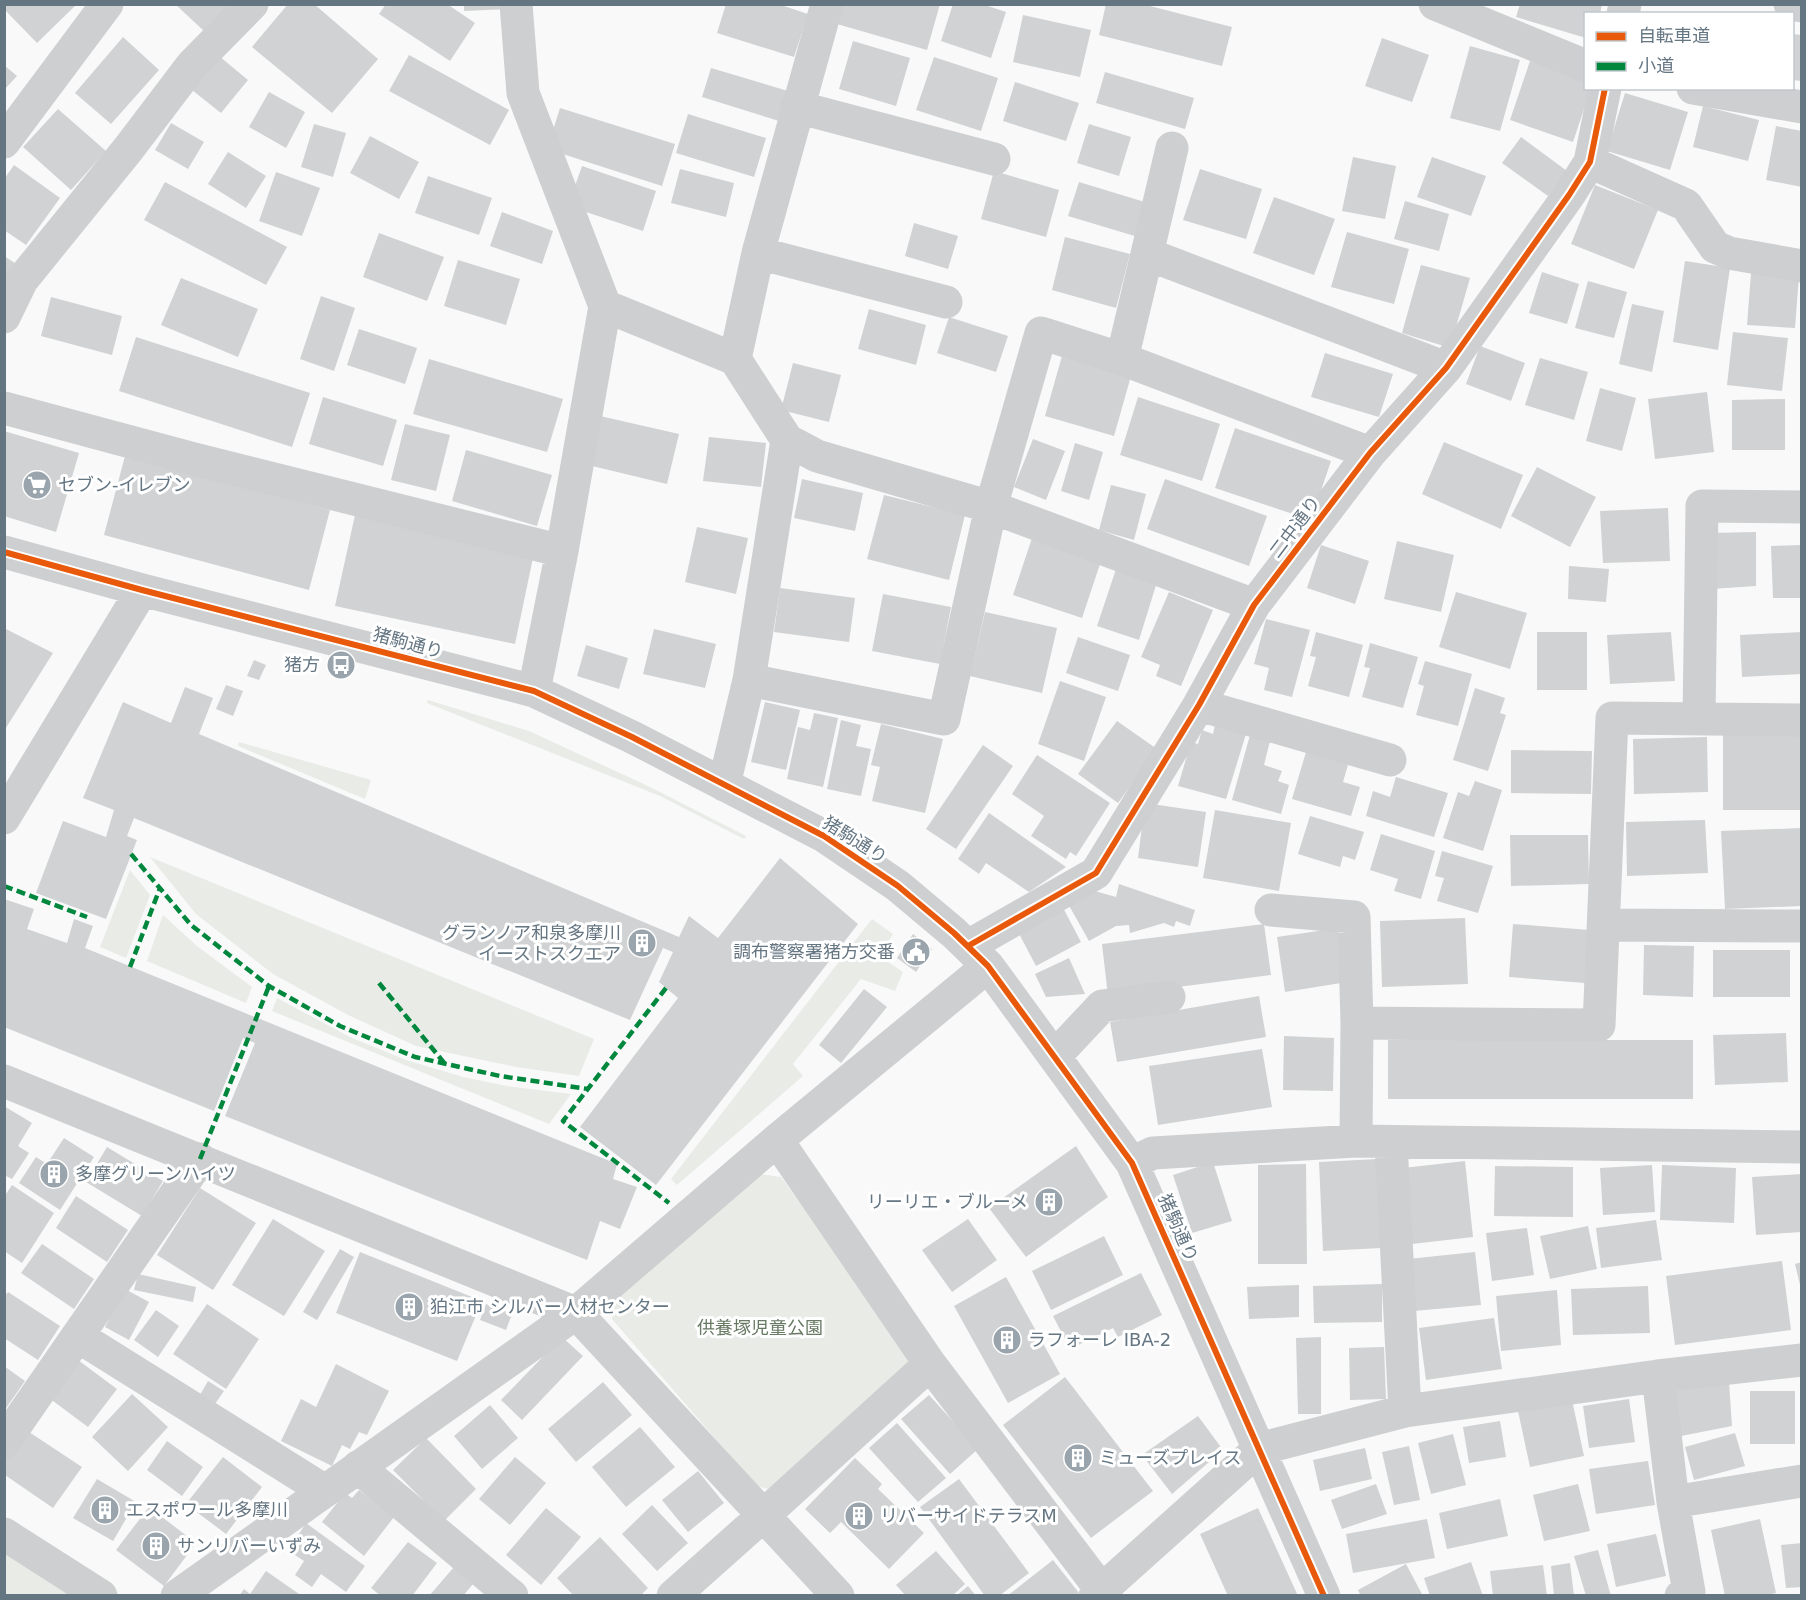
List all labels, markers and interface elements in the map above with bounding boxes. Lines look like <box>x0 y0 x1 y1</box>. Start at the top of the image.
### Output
legend <box>1584 12 1794 90</box>
text: 自転車道 <box>1638 25 1710 46</box>
text: 小道 <box>1638 55 1674 76</box>
supermarket icon: セブン-イレブン <box>21 469 53 501</box>
place label: セブン-イレブン <box>58 474 191 495</box>
street label: 二中通り <box>1265 492 1325 562</box>
street label: 猪駒通り <box>371 623 446 662</box>
bus stop icon: 猪方 <box>325 649 357 681</box>
place label: 猪方 <box>284 654 320 675</box>
street label: 猪駒通り <box>819 812 891 868</box>
place label: グランノア和泉多摩川 イーストスクエア <box>442 922 621 964</box>
building icon: グランノア和泉多摩川 イーストスクエア <box>626 927 658 959</box>
public building icon: 調布警察署猪方交番 <box>900 936 932 968</box>
place label: 調布警察署猪方交番 <box>733 941 895 962</box>
building icon: 多摩グリーンハイツ <box>38 1158 70 1190</box>
place label: 多摩グリーンハイツ <box>75 1163 236 1184</box>
building icon: リーリエ・ブルーメ <box>1033 1186 1065 1218</box>
place label: リーリエ・ブルーメ <box>867 1191 1028 1212</box>
street label: 猪駒通り <box>1154 1191 1203 1265</box>
building icon: 狛江市 シルバー人材センター <box>393 1291 425 1323</box>
place label: 狛江市 シルバー人材センター <box>430 1296 670 1317</box>
park label: 供養塚児童公園 <box>697 1317 823 1338</box>
building icon: ラフォーレ IBA-2 <box>991 1324 1023 1356</box>
place label: ラフォーレ IBA-2 <box>1028 1329 1171 1350</box>
building icon: ミューズプレイス <box>1062 1442 1094 1474</box>
place label: ミューズプレイス <box>1099 1447 1242 1468</box>
building icon: エスポワール多摩川 <box>89 1494 121 1526</box>
place label: エスポワール多摩川 <box>126 1499 288 1520</box>
building icon: リバーサイドテラスM <box>843 1500 875 1532</box>
place label: リバーサイドテラスM <box>880 1505 1057 1526</box>
building icon: サンリバーいずみ <box>140 1530 172 1562</box>
place label: サンリバーいずみ <box>177 1535 321 1556</box>

